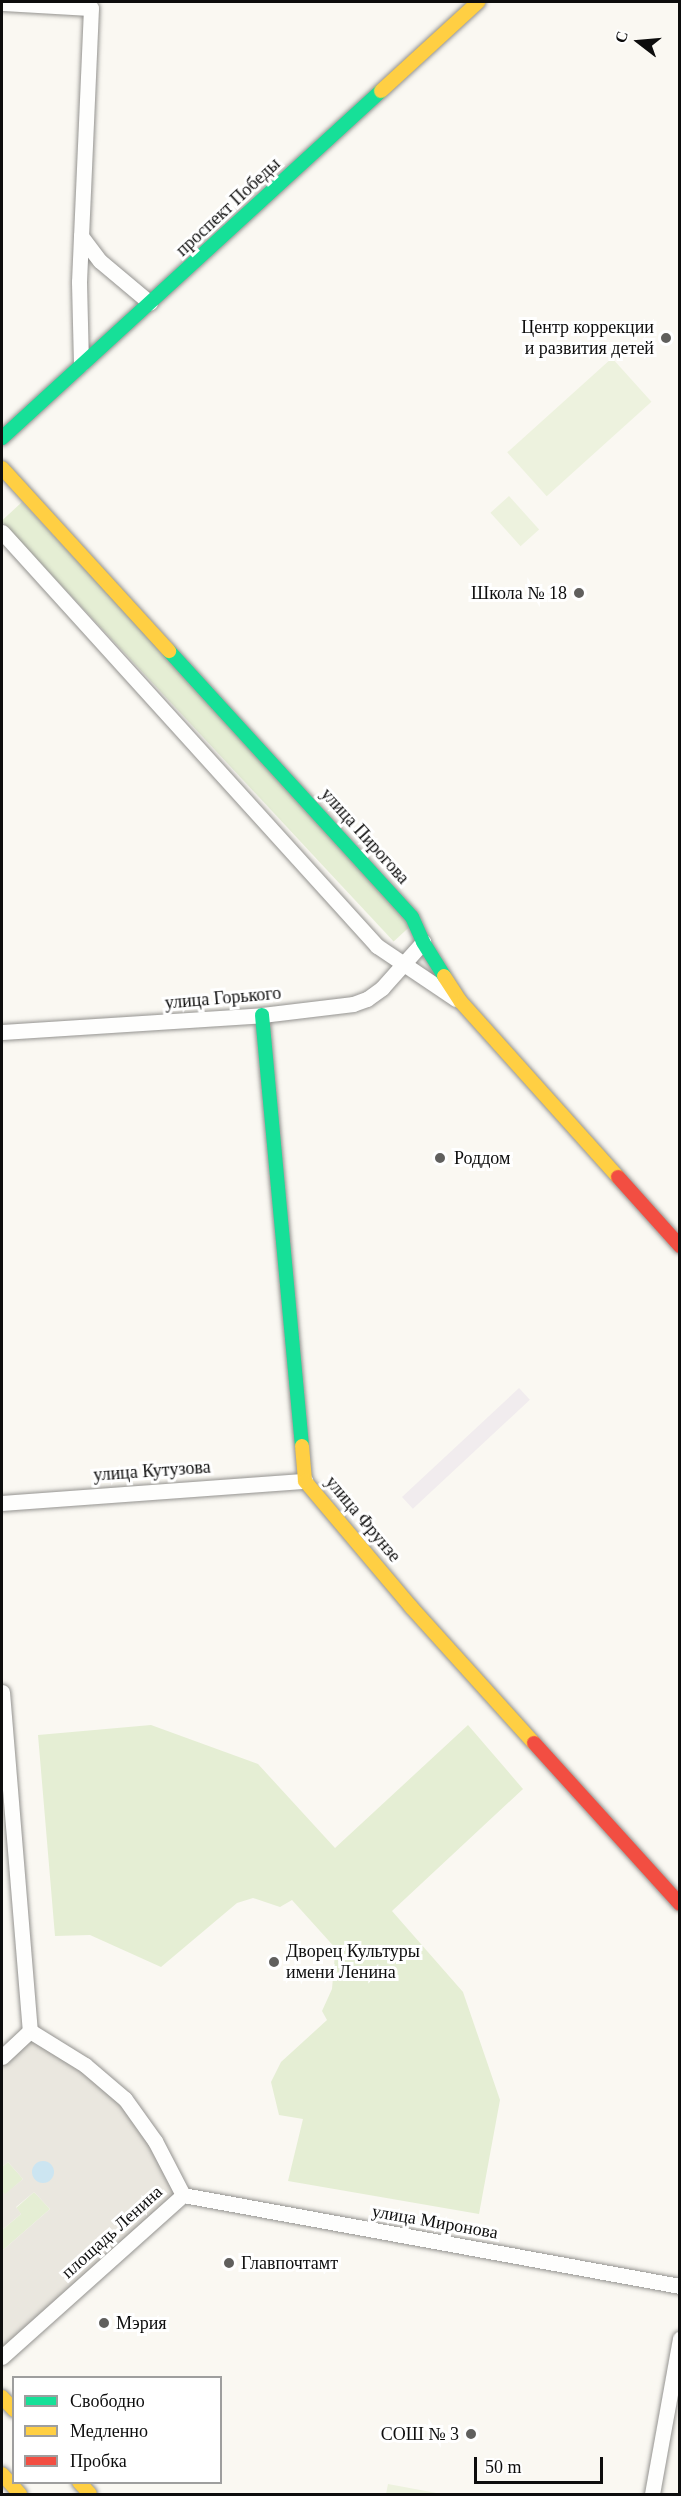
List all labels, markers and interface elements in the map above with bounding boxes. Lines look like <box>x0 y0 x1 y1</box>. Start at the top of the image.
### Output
north arrow <box>609 12 669 72</box>
text: С <box>611 29 631 45</box>
street label: проспект Победы <box>171 153 285 261</box>
place label: Центр коррекции и развития детей <box>521 317 654 360</box>
marker: Центр коррекции и развития детей <box>659 331 673 345</box>
place label: Школа № 18 <box>471 582 567 604</box>
marker: Школа № 18 <box>572 586 586 600</box>
street label: улица Пирогова <box>316 784 414 888</box>
street label: улица Горького <box>164 982 282 1014</box>
place label: Роддом <box>454 1147 510 1169</box>
marker: Роддом <box>431 1149 449 1167</box>
street label: улица Кутузова <box>93 1456 211 1486</box>
street label: улица Фрунзе <box>321 1472 405 1566</box>
place label: Дворец Культуры имени Ленина <box>286 1941 420 1984</box>
marker: Дворец Культуры имени Ленина <box>267 1955 281 1969</box>
street label: площадь Ленина <box>57 2181 167 2283</box>
street label: улица Миронова <box>370 2200 500 2244</box>
place label: Главпочтамт <box>241 2252 338 2274</box>
marker: Главпочтамт <box>222 2256 236 2270</box>
place label: Мэрия <box>116 2312 167 2334</box>
marker: Мэрия <box>97 2316 111 2330</box>
legend <box>12 2376 222 2484</box>
text: Свободно <box>70 2391 145 2411</box>
text: Медленно <box>70 2421 148 2441</box>
place label: СОШ № 3 <box>381 2423 459 2445</box>
marker: СОШ № 3 <box>464 2427 478 2441</box>
scale bar <box>477 2445 606 2483</box>
text: Пробка <box>70 2451 127 2471</box>
text: 50 m <box>485 2457 522 2477</box>

